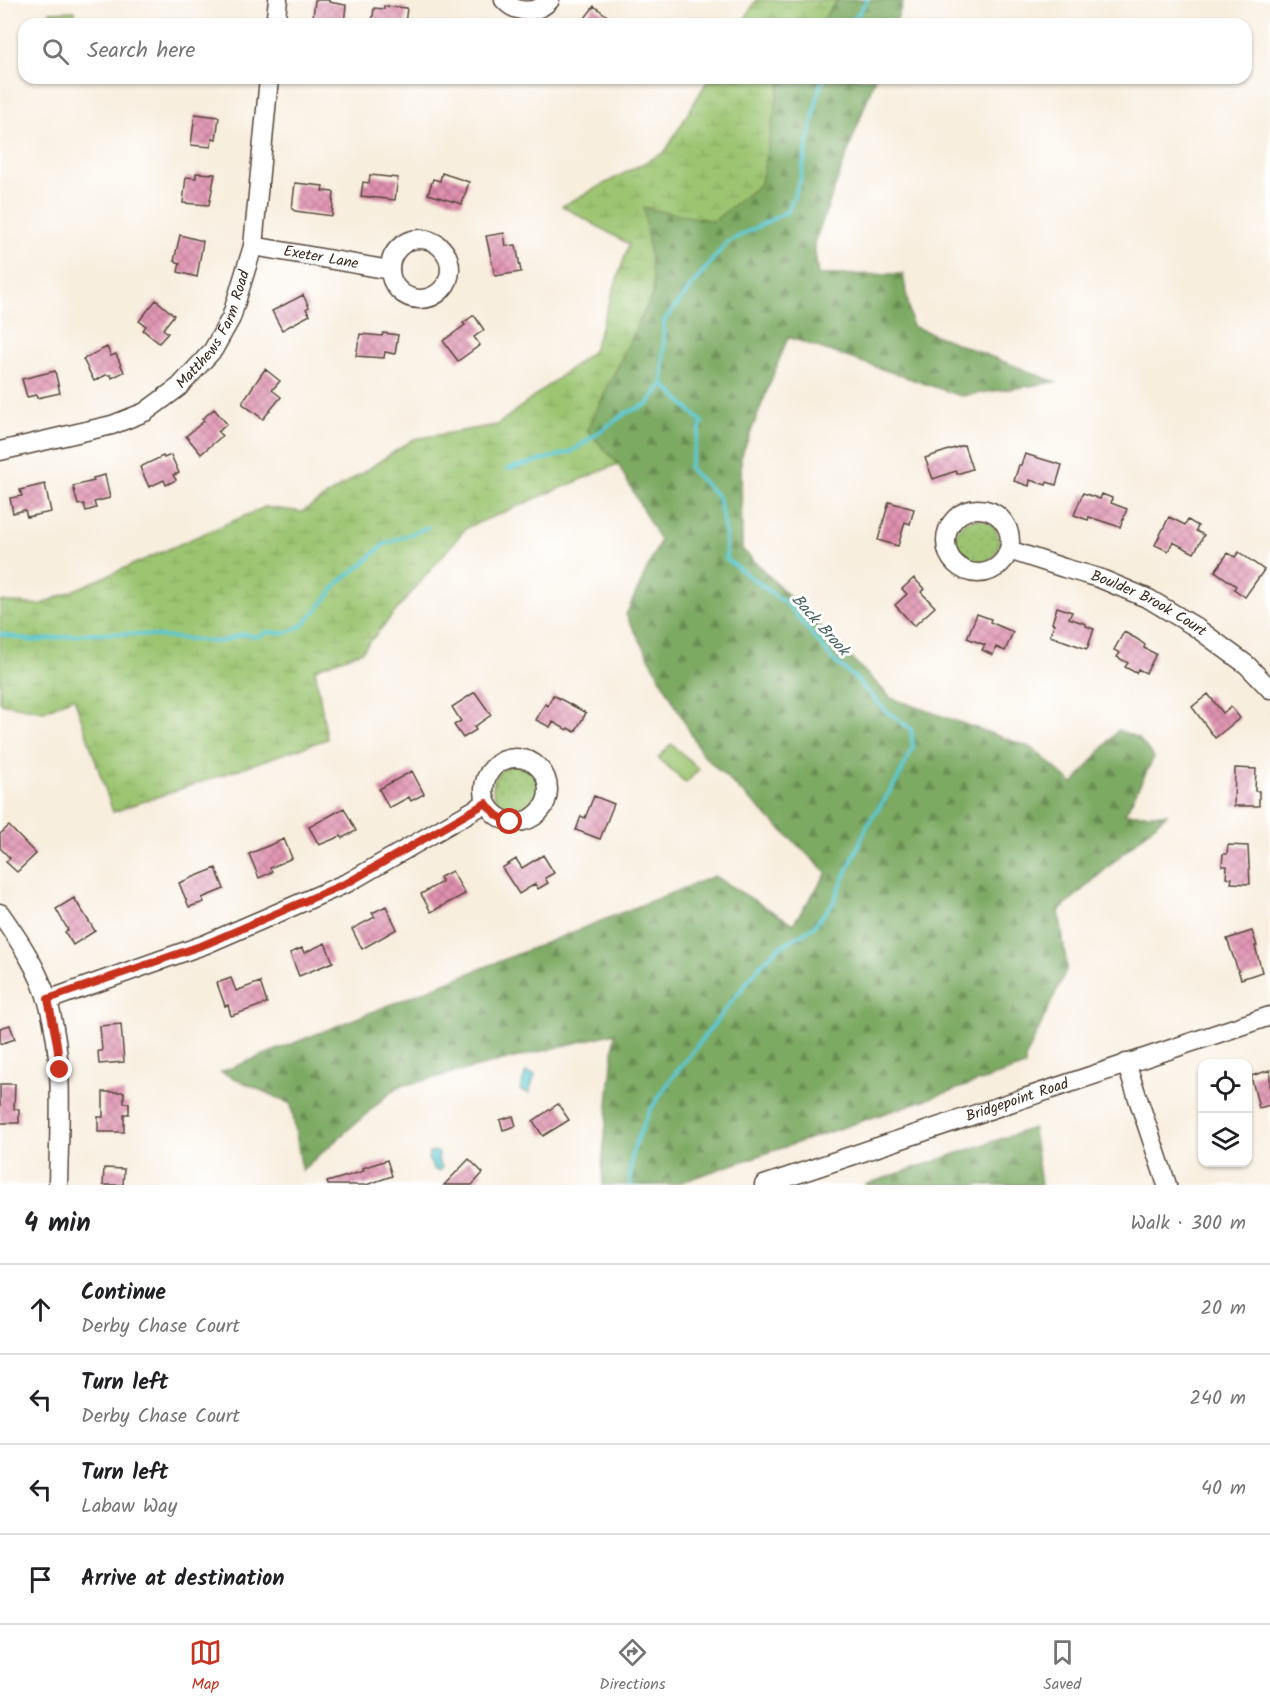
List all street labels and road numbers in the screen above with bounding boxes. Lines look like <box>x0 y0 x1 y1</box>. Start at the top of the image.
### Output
street label: Exeter Lane <box>282 240 360 276</box>
street label: Matthews Farm Road <box>170 267 257 395</box>
street label: Boulder Brook Court <box>1088 564 1212 643</box>
street label: Bridgepoint Road <box>963 1072 1072 1129</box>

